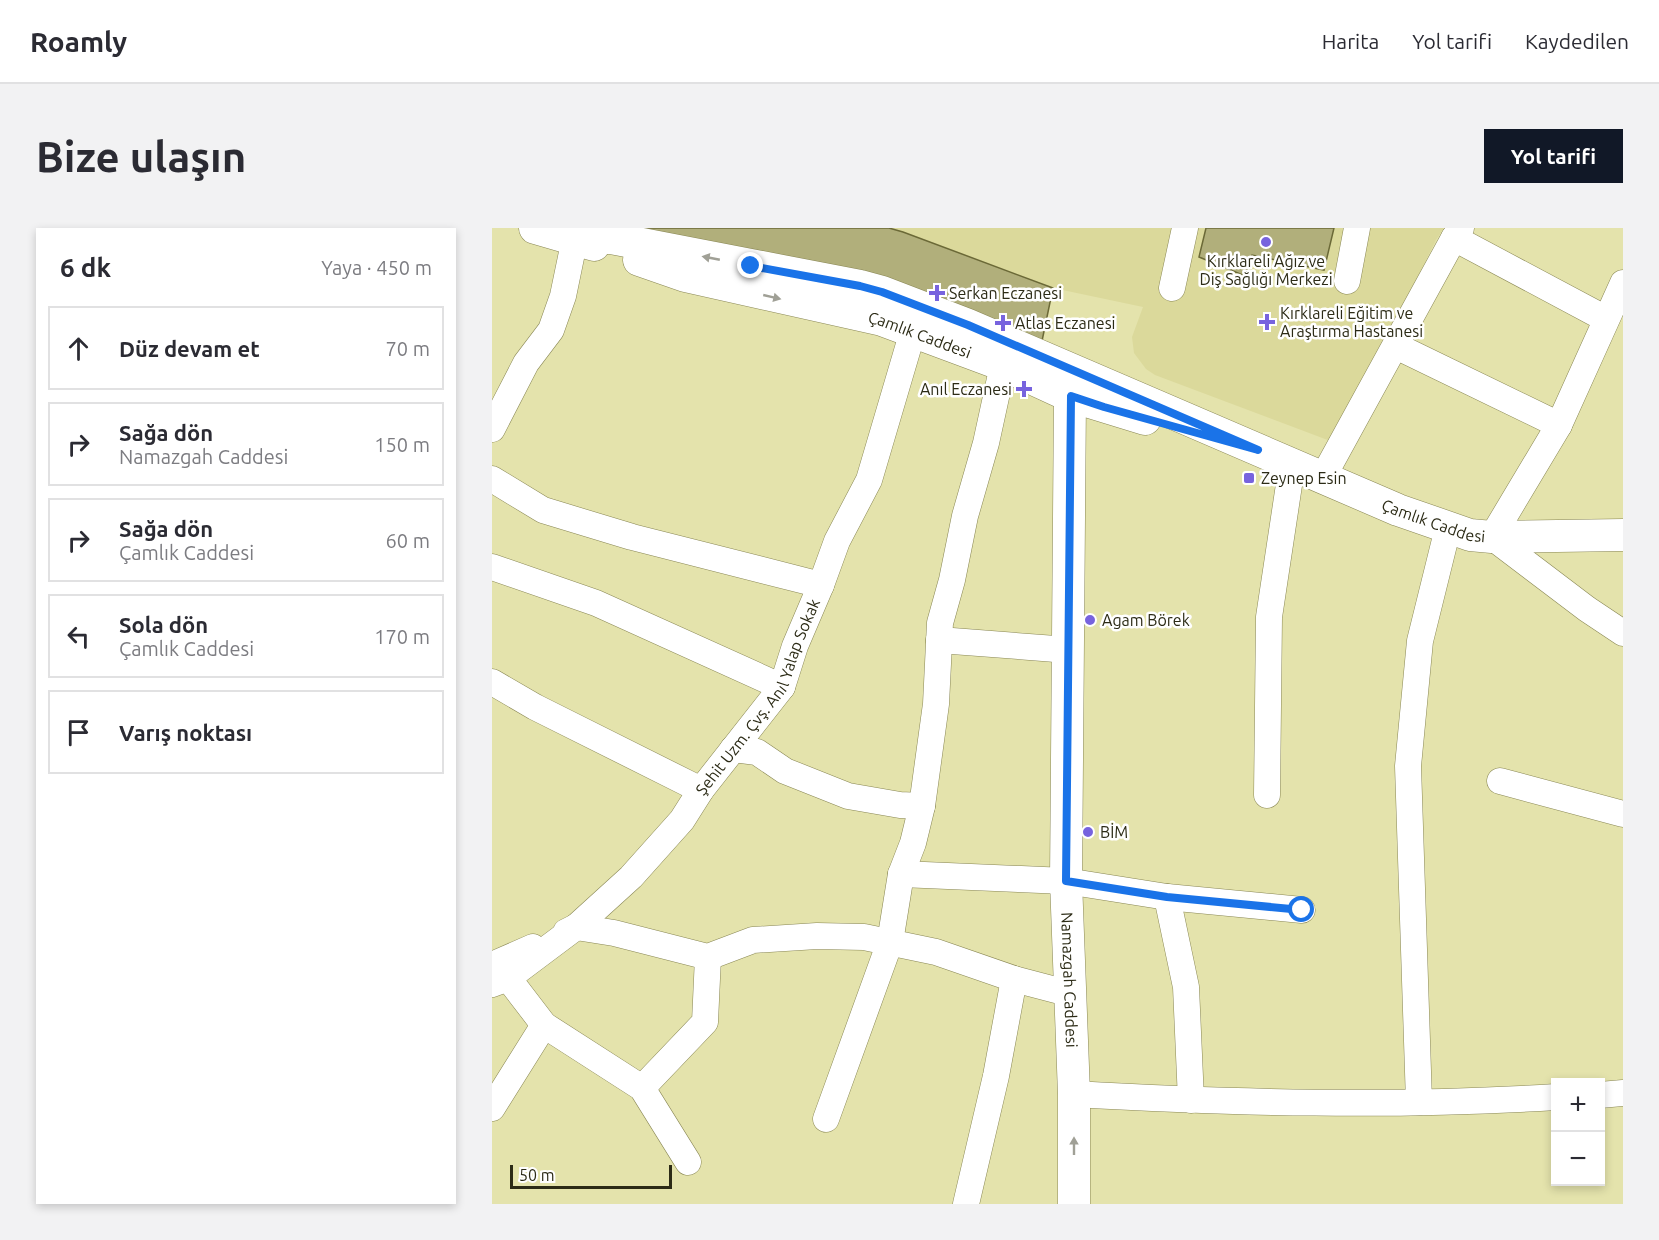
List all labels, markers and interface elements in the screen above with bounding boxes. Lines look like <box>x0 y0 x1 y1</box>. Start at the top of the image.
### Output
text: Roamly <box>30 26 127 57</box>
text: Harita <box>1322 29 1379 53</box>
text: Yol tarifi <box>1412 29 1492 53</box>
text: Kaydedilen <box>1525 29 1629 53</box>
button: Yol tarifi <box>1484 129 1623 183</box>
text: Bize ulaşın <box>36 133 246 180</box>
marker: Kırklareli Ağız ve Diş Sağlığı Merkezi <box>1259 235 1273 249</box>
route end <box>737 252 763 278</box>
place label: Kırklareli Ağız ve Diş Sağlığı Merkezi <box>1199 252 1333 288</box>
text: 6 dk <box>60 253 111 282</box>
one-way arrow <box>702 253 721 262</box>
text: Yaya · 450 m <box>321 256 432 279</box>
place label: Serkan Eczanesi <box>949 284 1062 302</box>
marker: Serkan Eczanesi <box>930 286 944 300</box>
one-way arrow <box>763 292 781 302</box>
place label: Kırklareli Eğitim ve Araştırma Hastanesi <box>1280 304 1423 340</box>
street label: Çamlık Caddesi <box>867 308 974 361</box>
marker: Kırklareli Eğitim ve Araştırma Hastanesi <box>1258 313 1276 331</box>
place label: Atlas Eczanesi <box>1015 314 1116 332</box>
marker: Atlas Eczanesi <box>996 316 1010 330</box>
icon: ahead <box>62 332 95 365</box>
text: Düz devam et <box>119 336 260 361</box>
text: 70 m <box>386 337 430 360</box>
place label: Anıl Eczanesi <box>920 380 1012 398</box>
marker: Anıl Eczanesi <box>1017 382 1031 396</box>
text: Sağa dön <box>119 420 213 445</box>
icon: right <box>62 428 95 461</box>
text: 150 m <box>374 433 430 456</box>
text: Namazgah Caddesi <box>119 445 288 468</box>
place label: Zeynep Esin <box>1261 469 1347 487</box>
marker: Zeynep Esin <box>1242 471 1256 485</box>
street label: Çamlık Caddesi <box>1379 495 1486 545</box>
text: Sağa dön <box>119 516 213 541</box>
icon: right <box>62 524 95 557</box>
text: 60 m <box>386 529 430 552</box>
text: Çamlık Caddesi <box>119 541 254 564</box>
street label: Şehit Uzm. Çvş. Anıl Yalap Sokak <box>692 596 823 798</box>
place label: Agam Börek <box>1102 611 1190 629</box>
text: Sola dön <box>119 612 208 637</box>
marker: Agam Börek <box>1083 613 1097 627</box>
icon: left <box>62 620 95 653</box>
text: 170 m <box>374 625 430 648</box>
text: Çamlık Caddesi <box>119 637 254 660</box>
icon: arrive <box>62 716 95 749</box>
text: Varış noktası <box>119 720 252 745</box>
place label: BİM <box>1100 823 1128 841</box>
marker: BİM <box>1081 825 1095 839</box>
route start <box>1288 896 1314 922</box>
street label: Namazgah Caddesi <box>1058 912 1081 1048</box>
map controls <box>1551 1078 1605 1186</box>
button: + <box>1551 1078 1605 1132</box>
button: − <box>1551 1132 1605 1186</box>
one-way arrow <box>1069 1136 1079 1155</box>
scale bar <box>510 1162 672 1190</box>
text: 50 m <box>519 1166 555 1184</box>

